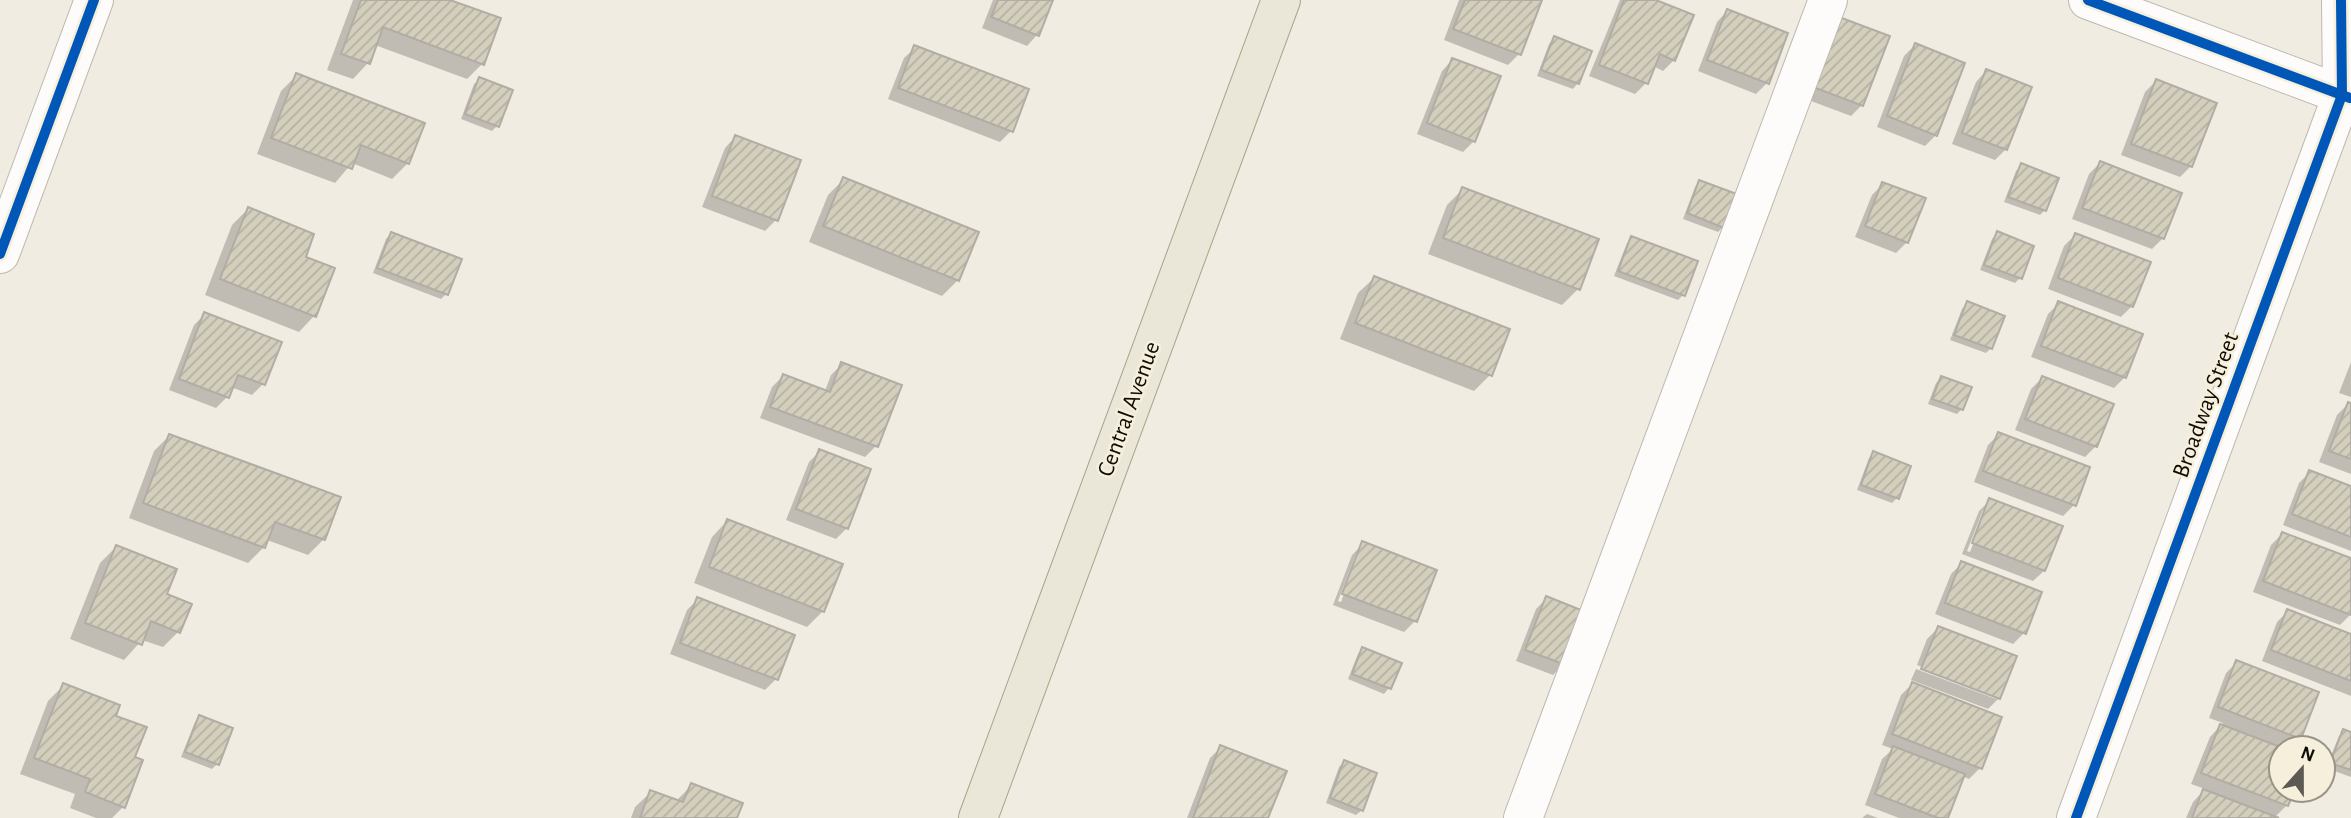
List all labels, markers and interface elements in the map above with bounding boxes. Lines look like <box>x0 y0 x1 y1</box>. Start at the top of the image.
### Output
street label: Broadway Street <box>2169 329 2244 481</box>
street label: Central Avenue <box>1094 338 1164 480</box>
north arrow <box>2267 734 2337 804</box>
text: N <box>2298 743 2317 766</box>

